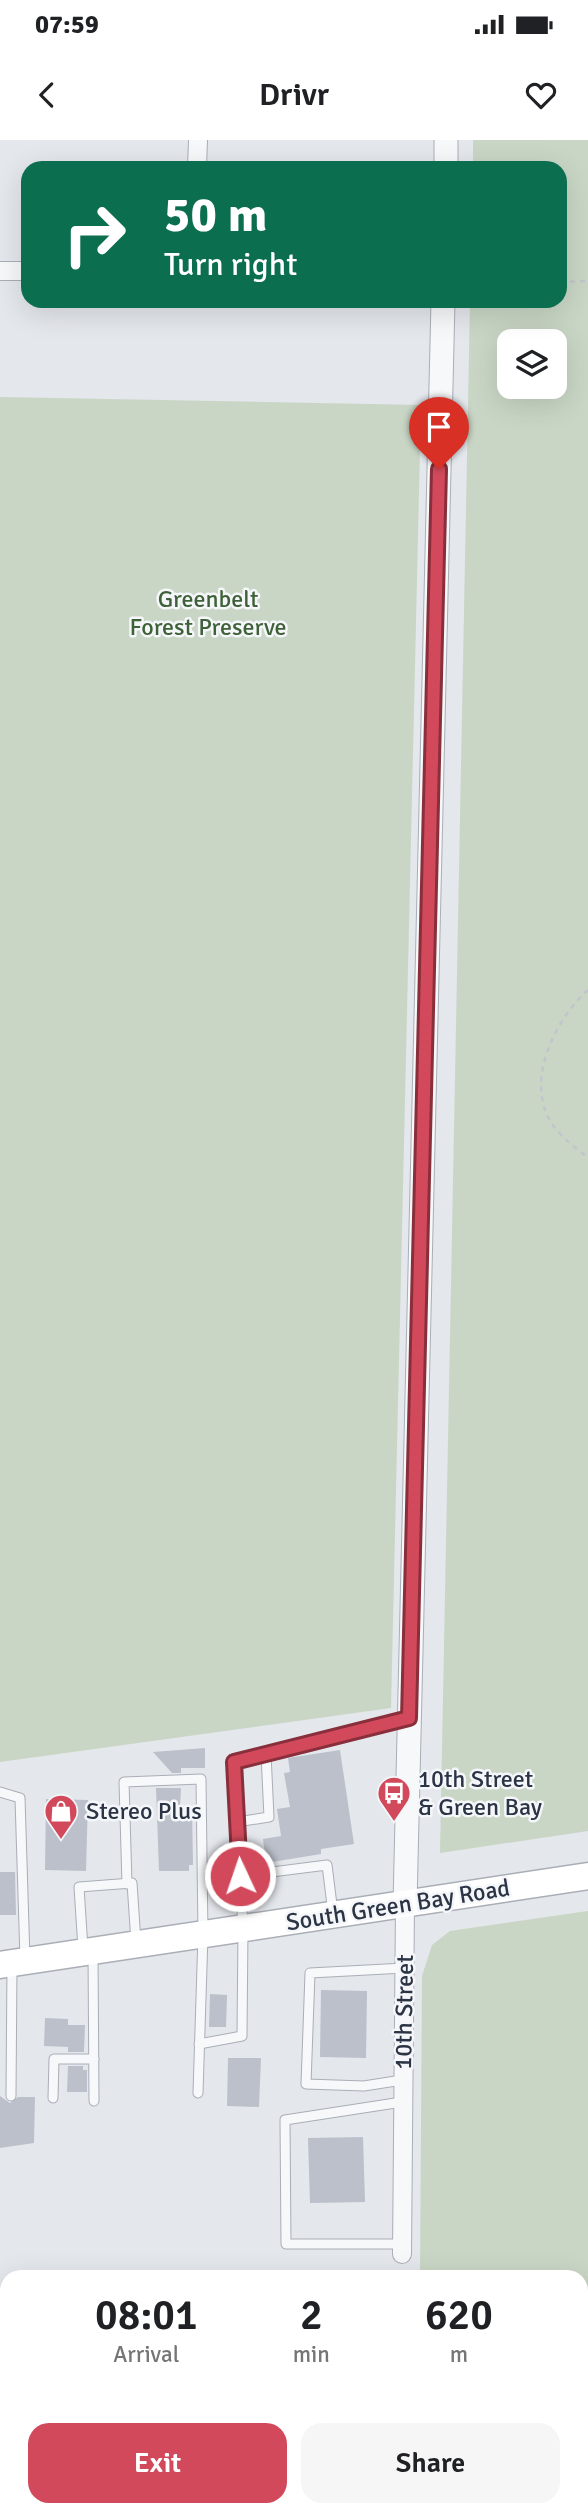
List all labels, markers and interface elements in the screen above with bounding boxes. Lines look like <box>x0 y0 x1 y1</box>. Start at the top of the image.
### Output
text: 07:59 <box>35 9 99 41</box>
text: Drivr <box>259 75 329 114</box>
icon: back <box>28 76 66 114</box>
icon: heart <box>522 76 560 114</box>
text: 50 m <box>164 185 267 245</box>
icon: right <box>49 189 140 280</box>
text: Turn right <box>164 245 297 284</box>
map controls <box>497 329 567 399</box>
button: layers <box>497 329 567 399</box>
pin <box>409 397 469 469</box>
icon: arrive <box>420 408 458 446</box>
park label: Greenbelt Forest Preserve <box>129 584 287 642</box>
place label: 10th Street & Green Bay <box>418 1764 542 1822</box>
bus stop icon: 10th Street & Green Bay <box>375 1774 413 1823</box>
shop icon: Stereo Plus <box>42 1792 80 1841</box>
place label: Stereo Plus <box>86 1796 202 1826</box>
position arrow <box>203 1839 277 1913</box>
street label: South Green Bay Road <box>284 1872 512 1938</box>
street label: 10th Street <box>388 1954 420 2070</box>
text: 08:01 <box>95 2290 198 2341</box>
text: 2 <box>300 2290 323 2341</box>
text: 620 <box>425 2290 493 2341</box>
text: Arrival <box>113 2340 179 2369</box>
text: min <box>293 2340 330 2369</box>
text: m <box>450 2340 468 2369</box>
button: Exit <box>28 2423 287 2503</box>
button: Share <box>301 2423 560 2503</box>

